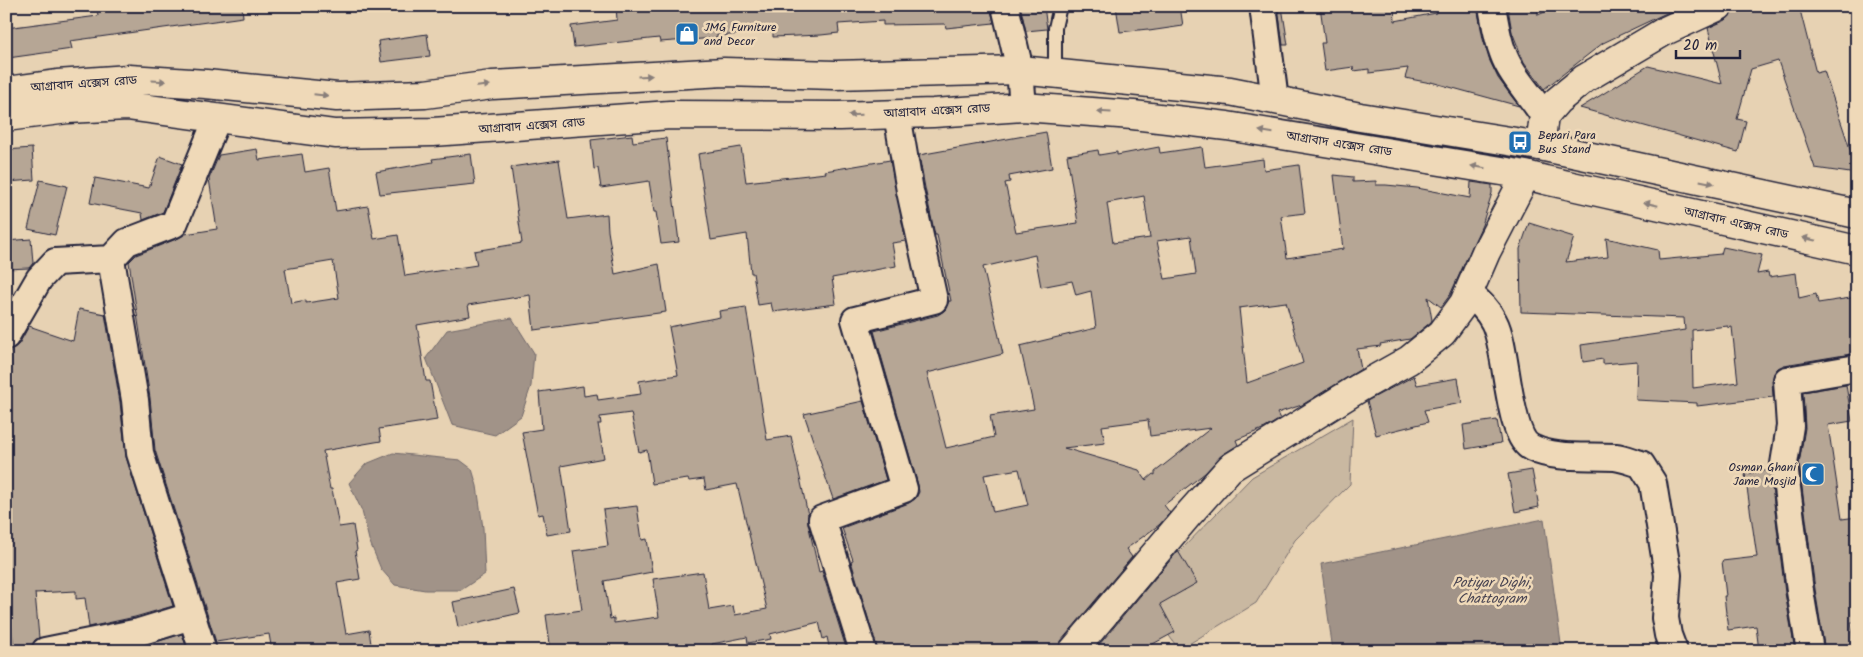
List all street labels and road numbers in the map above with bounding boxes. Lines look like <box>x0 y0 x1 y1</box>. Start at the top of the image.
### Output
street label: আগ্রাবাদ এক্সেস রোড <box>29 71 138 97</box>
street label: আগ্রাবাদ এক্সেস রোড <box>882 99 991 123</box>
street label: আগ্রাবাদ এক্সেস রোড <box>477 113 586 139</box>
street label: আগ্রাবাদ এক্সেস রোড <box>1284 126 1394 162</box>
street label: আগ্রাবাদ এক্সেস রোড <box>1681 202 1790 244</box>

